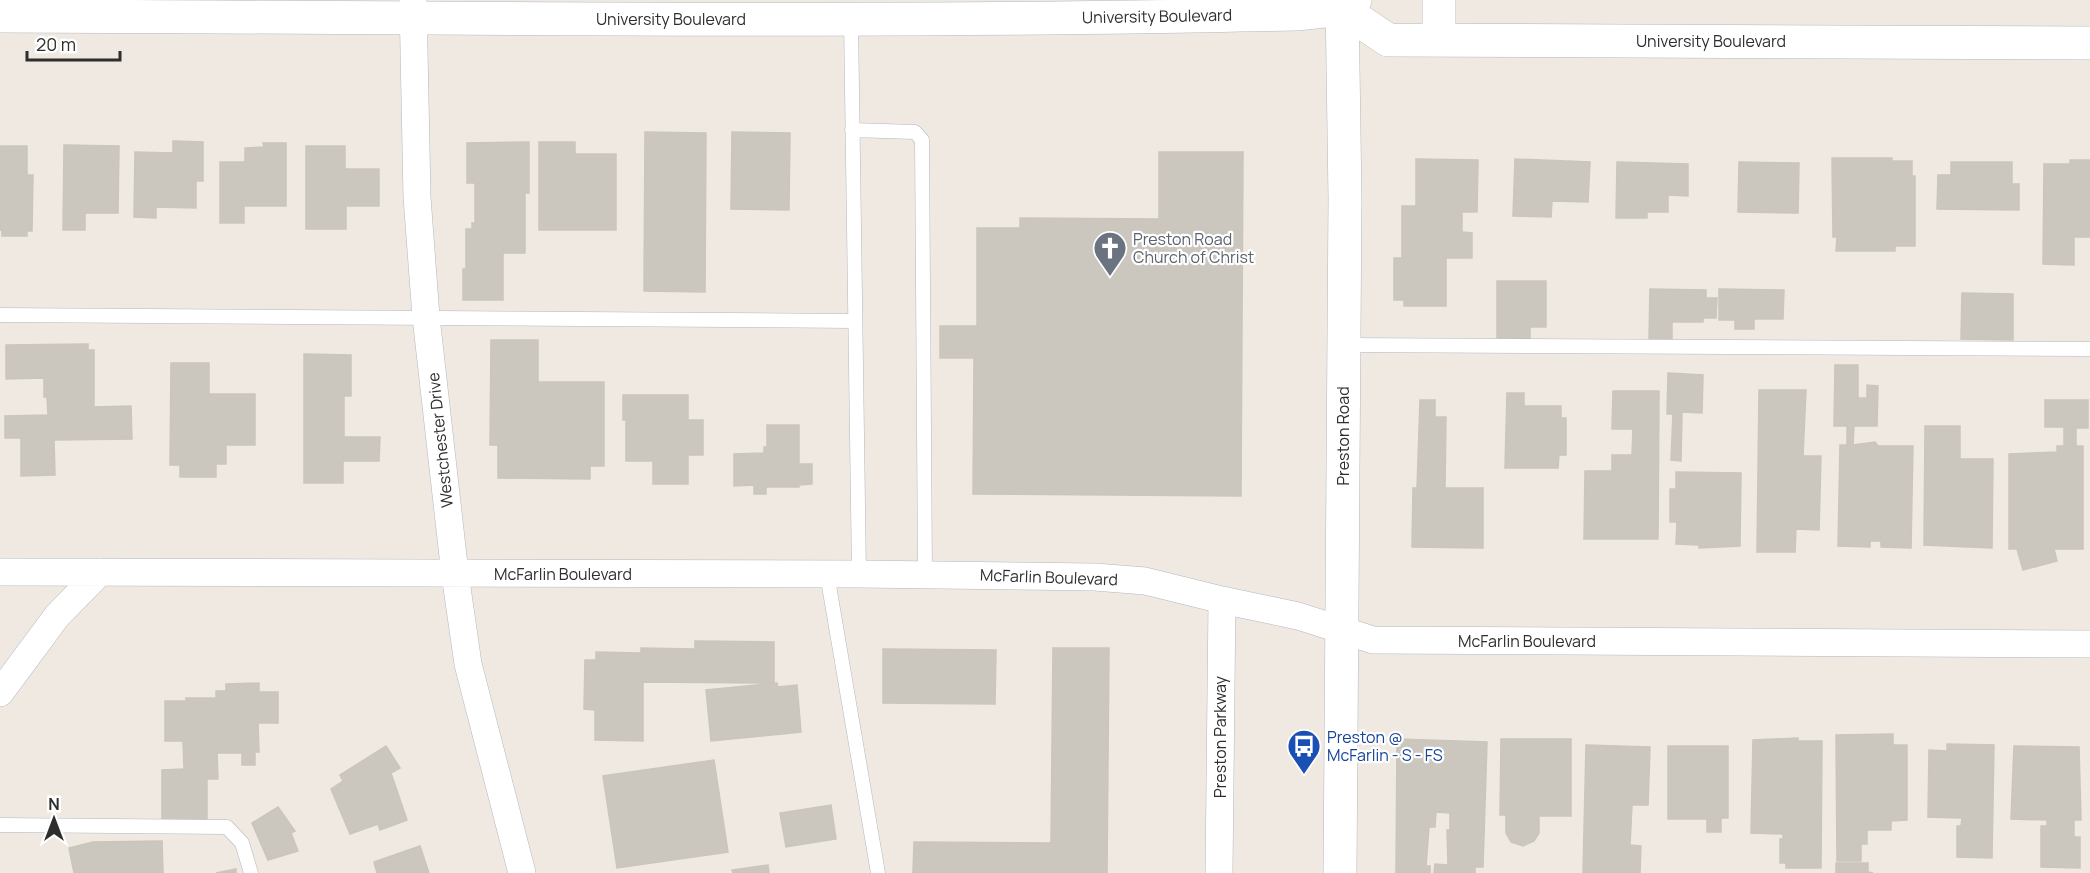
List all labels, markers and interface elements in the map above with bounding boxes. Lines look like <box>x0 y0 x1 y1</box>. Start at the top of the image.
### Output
street label: University Boulevard <box>1082 4 1232 28</box>
street label: University Boulevard <box>596 8 746 30</box>
scale bar <box>27 24 120 62</box>
street label: University Boulevard <box>1636 30 1786 52</box>
text: 20 m <box>36 32 76 56</box>
place label: Preston Road Church of Christ <box>1133 228 1254 268</box>
church icon: Preston Road Church of Christ <box>1092 230 1128 277</box>
street label: Westchester Drive <box>422 371 458 509</box>
street label: Preston Road <box>1332 386 1354 486</box>
street label: McFarlin Boulevard <box>494 563 632 585</box>
street label: McFarlin Boulevard <box>980 564 1118 590</box>
street label: McFarlin Boulevard <box>1458 630 1596 652</box>
street label: Preston Parkway <box>1209 676 1231 798</box>
place label: Preston @ McFarlin - S - FS <box>1327 726 1443 766</box>
bus stop icon: Preston @ McFarlin - S - FS <box>1286 728 1322 775</box>
north arrow <box>24 789 84 849</box>
text: N <box>48 793 60 815</box>

